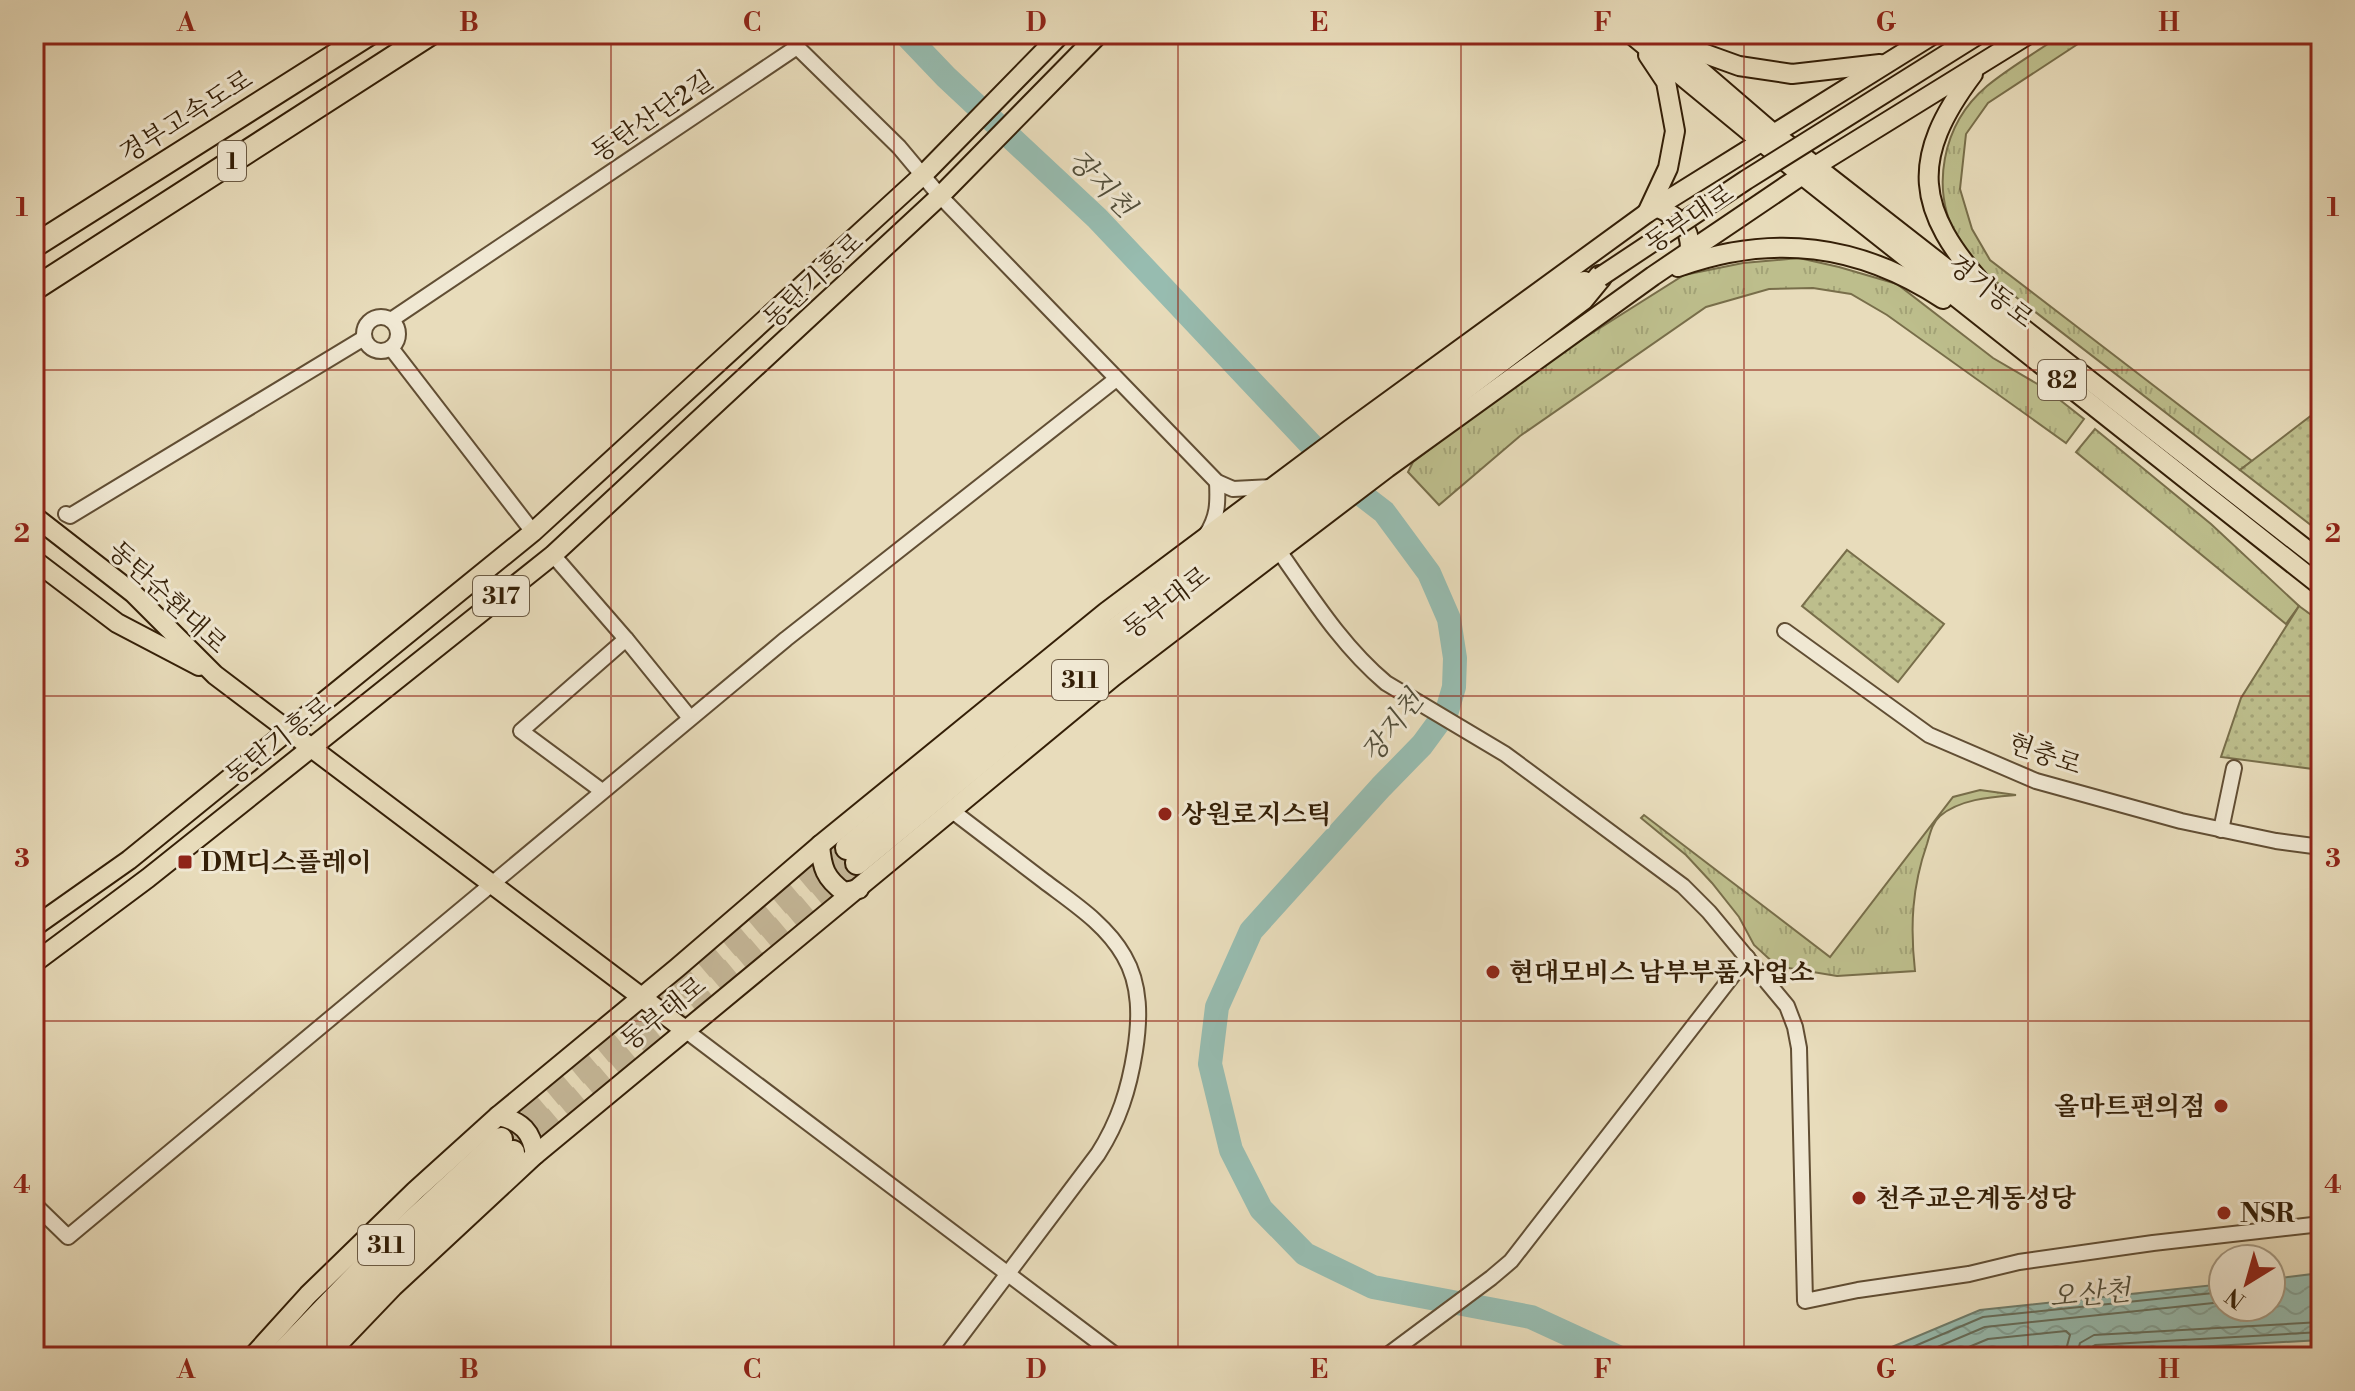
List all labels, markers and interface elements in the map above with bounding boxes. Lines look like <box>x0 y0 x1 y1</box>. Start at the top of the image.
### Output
text: A <box>176 7 196 39</box>
text: B <box>459 7 479 39</box>
text: C <box>743 7 761 39</box>
text: D <box>1026 7 1046 39</box>
text: E <box>1310 7 1328 39</box>
text: F <box>1594 7 1612 39</box>
text: G <box>1876 7 1897 39</box>
text: H <box>2158 7 2180 39</box>
street label: 경부고속도로 <box>114 63 259 170</box>
street label: 동탄산단2길 <box>585 64 720 169</box>
road number: 1 <box>218 141 246 181</box>
water label: 장지천 <box>1060 143 1143 226</box>
street label: 동부대로 <box>1639 177 1740 260</box>
text: 1 <box>16 192 29 224</box>
text: 1 <box>2327 192 2340 224</box>
street label: 동탄기흥로 <box>757 226 871 335</box>
street label: 경기동로 <box>1941 248 2040 335</box>
road number: 82 <box>2038 360 2086 400</box>
text: 2 <box>14 518 30 550</box>
text: 2 <box>2325 518 2341 550</box>
street label: 동탄순환대로 <box>101 535 233 661</box>
street label: 동부대로 <box>1117 560 1216 646</box>
road number: 317 <box>473 576 529 616</box>
road number: 311 <box>1052 660 1108 700</box>
water label: 장지천 <box>1355 682 1433 770</box>
street label: 동탄기흥로 <box>219 690 338 792</box>
street label: 현충로 <box>2004 728 2086 782</box>
place label: 상원로지스틱 <box>1181 799 1332 831</box>
marker: 상원로지스틱 <box>1156 805 1174 823</box>
text: 3 <box>14 843 30 875</box>
text: 3 <box>2325 843 2341 875</box>
place label: DM디스플레이 <box>201 847 371 879</box>
marker: DM디스플레이 <box>176 853 194 871</box>
place label: 현대모비스 남부부품사업소 <box>1509 957 1815 989</box>
marker: 현대모비스 남부부품사업소 <box>1484 963 1502 981</box>
street label: 동부대로 <box>615 970 713 1058</box>
place label: 올마트편의점 <box>2054 1091 2205 1123</box>
marker: 올마트편의점 <box>2212 1097 2230 1115</box>
text: 4 <box>13 1169 31 1201</box>
text: 4 <box>2324 1169 2342 1201</box>
place label: 천주교은계동성당 <box>1875 1183 2077 1215</box>
marker: 천주교은계동성당 <box>1850 1189 1868 1207</box>
place label: NSR <box>2240 1198 2295 1230</box>
marker: NSR <box>2215 1204 2233 1222</box>
road number: 311 <box>358 1225 414 1265</box>
north arrow <box>2207 1243 2287 1323</box>
water label: 오산천 <box>2048 1273 2134 1315</box>
text: N <box>2220 1281 2251 1314</box>
text: A <box>176 1354 196 1386</box>
text: B <box>459 1354 479 1386</box>
text: C <box>743 1354 761 1386</box>
text: D <box>1026 1354 1046 1386</box>
text: E <box>1310 1354 1328 1386</box>
text: F <box>1594 1354 1612 1386</box>
text: G <box>1876 1354 1897 1386</box>
text: H <box>2158 1354 2180 1386</box>

